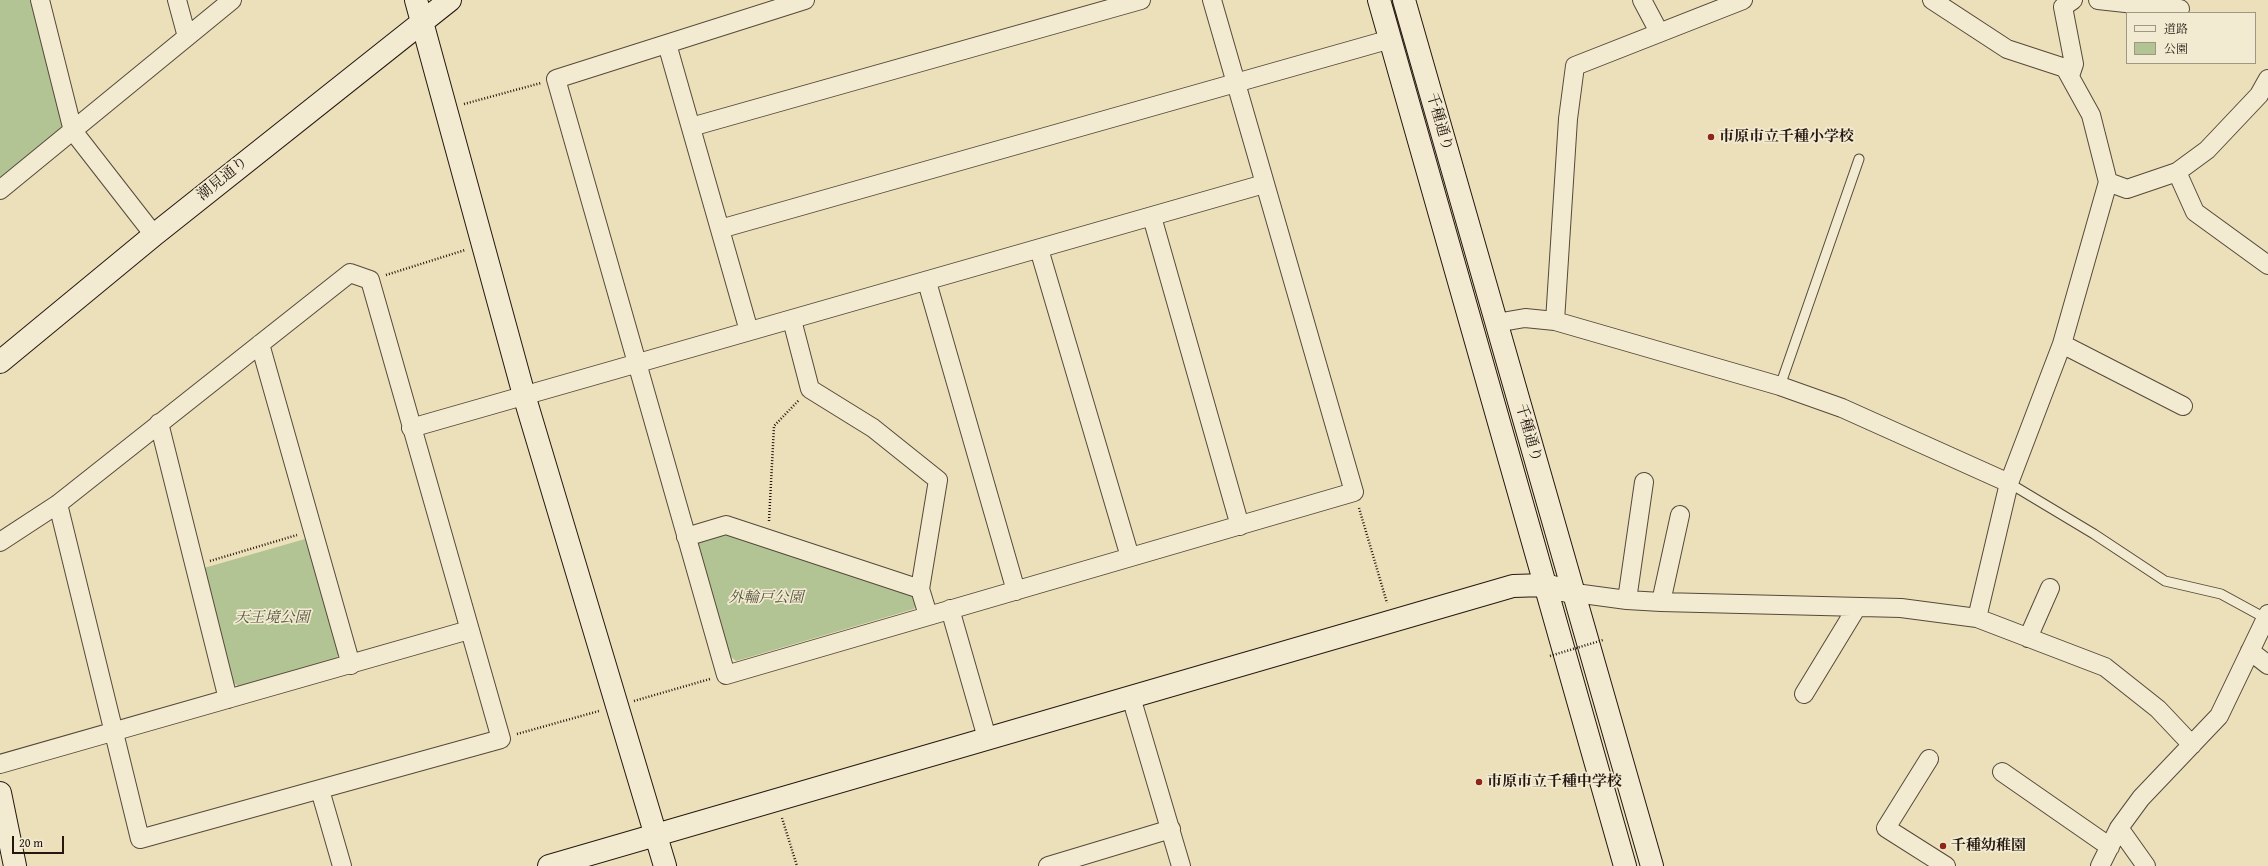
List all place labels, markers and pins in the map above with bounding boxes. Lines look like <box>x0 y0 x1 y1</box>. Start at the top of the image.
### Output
place label: 市原市立千種小学校 <box>1719 128 1854 146</box>
marker: 市原市立千種小学校 <box>1706 132 1716 142</box>
place label: 市原市立千種中学校 <box>1487 773 1622 791</box>
marker: 市原市立千種中学校 <box>1474 777 1484 787</box>
place label: 千種幼稚園 <box>1951 837 2026 855</box>
marker: 千種幼稚園 <box>1938 841 1948 851</box>

